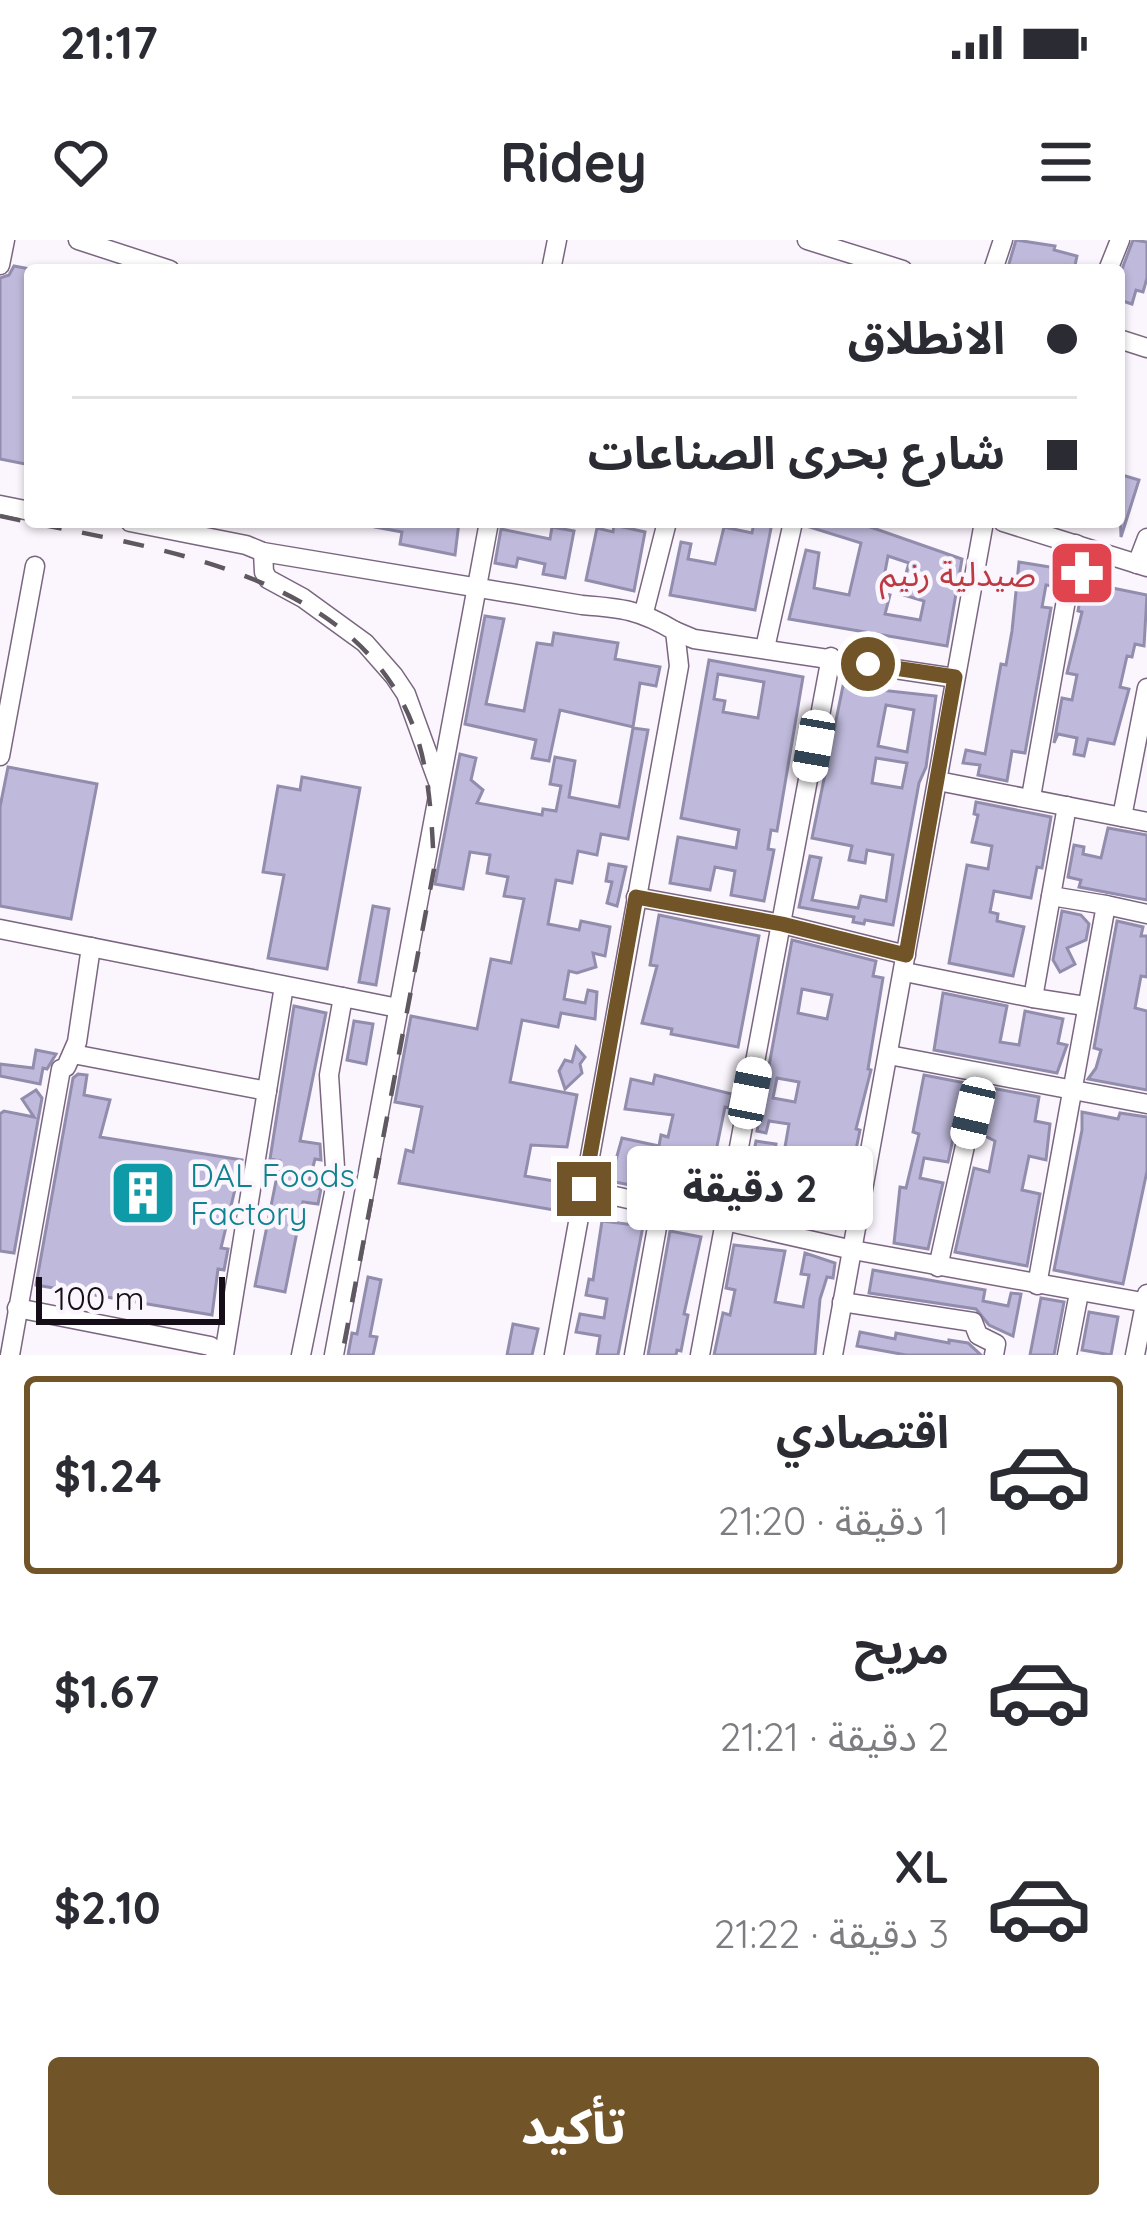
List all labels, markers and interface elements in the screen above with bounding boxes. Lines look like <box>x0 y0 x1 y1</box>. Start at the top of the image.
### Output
text: 21:17 <box>60 14 158 70</box>
text: Ridey <box>500 128 647 196</box>
icon: heart <box>48 129 114 195</box>
icon: menu <box>1033 129 1099 195</box>
text: الانطلاق <box>848 309 1005 365</box>
text: شارع بحرى الصناعات <box>588 424 1005 480</box>
pharmacy icon: صيدلية رنيم <box>1047 538 1117 608</box>
place label: صيدلية رنيم <box>880 553 1036 600</box>
route start <box>841 637 895 691</box>
car <box>790 707 838 785</box>
car <box>725 1054 775 1132</box>
car <box>947 1074 999 1152</box>
callout: 2 دقيقة <box>626 1147 872 1231</box>
place label: DAL Foods Factory <box>190 1154 355 1233</box>
building icon: DAL Foods Factory <box>108 1158 178 1228</box>
route end <box>557 1162 611 1216</box>
text: 2 دقيقة <box>683 1163 817 1212</box>
scale bar <box>36 1271 225 1324</box>
text: 100 m <box>54 1277 145 1318</box>
text: اقتصادي <box>776 1403 949 1459</box>
icon: car <box>985 1421 1093 1529</box>
text: $1.24 <box>54 1447 162 1503</box>
text: 1 دقيقة · 21:20 <box>718 1496 949 1545</box>
text: مريح <box>854 1619 949 1675</box>
icon: car <box>985 1637 1093 1745</box>
text: $1.67 <box>54 1663 159 1719</box>
text: 2 دقيقة · 21:21 <box>720 1712 949 1761</box>
text: XL <box>894 1838 949 1894</box>
icon: car <box>985 1853 1093 1961</box>
text: $2.10 <box>54 1879 161 1935</box>
text: 3 دقيقة · 21:22 <box>714 1909 949 1958</box>
button: تأكيد <box>48 2057 1099 2195</box>

